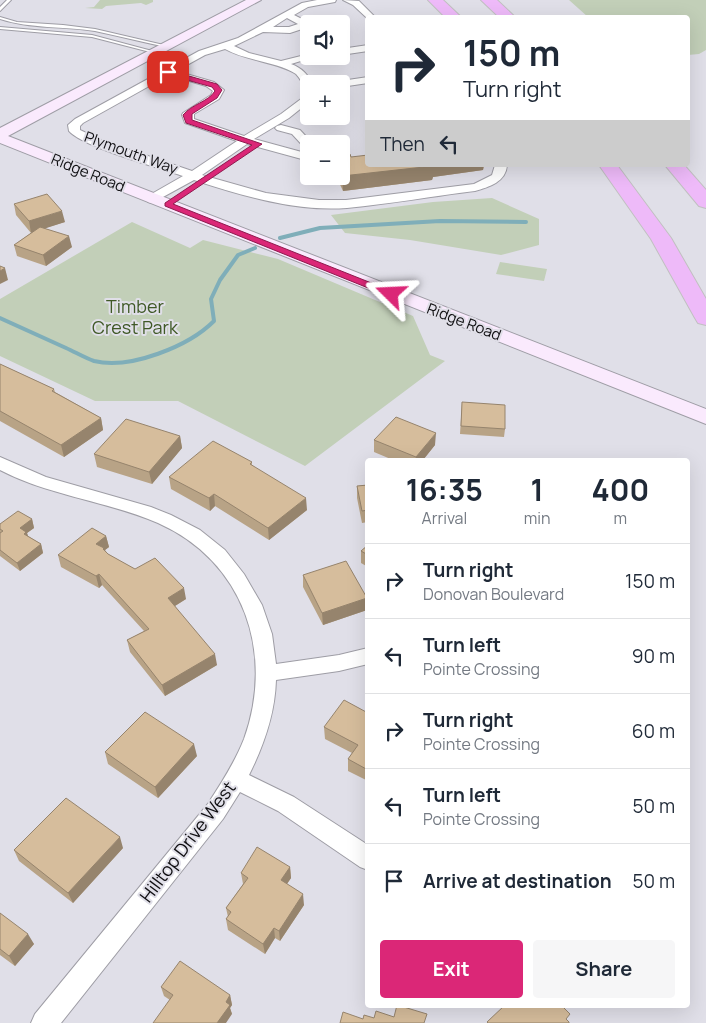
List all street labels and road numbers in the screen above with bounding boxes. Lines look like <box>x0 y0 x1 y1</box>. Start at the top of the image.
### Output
street label: Plymouth Way <box>82 126 181 179</box>
street label: Ridge Road <box>48 148 128 197</box>
street label: Ridge Road <box>424 298 504 345</box>
street label: Hilltop Drive West <box>134 776 241 907</box>

